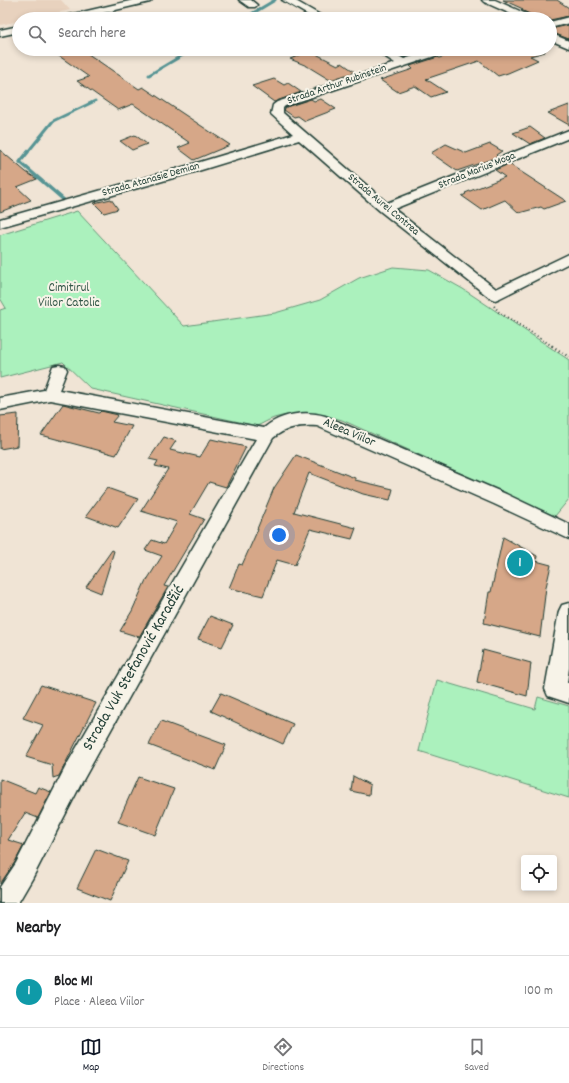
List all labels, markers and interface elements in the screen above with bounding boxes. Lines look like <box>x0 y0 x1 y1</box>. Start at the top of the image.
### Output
search box <box>12 12 557 56</box>
icon: search <box>26 23 48 45</box>
text: Search here <box>58 23 126 45</box>
street label: Strada Arthur Rubinstein <box>285 60 389 110</box>
street label: Strada Marius Moga <box>436 148 519 194</box>
street label: Strada Atanasie Demian <box>100 158 202 202</box>
street label: Strada Aurel Contrea <box>344 170 423 240</box>
park label: Cimitirul Viilor Catolic <box>38 279 100 313</box>
street label: Aleea Viilor <box>320 413 378 453</box>
your location <box>269 525 289 545</box>
pin: 1 <box>507 548 533 578</box>
street label: Strada Vuk Stefanović Karadžić <box>77 581 191 755</box>
map controls <box>521 855 557 891</box>
button: locate <box>521 855 557 891</box>
text: Nearby <box>16 917 60 941</box>
text: Bloc M1 <box>54 971 93 993</box>
text: 1 <box>28 982 30 1001</box>
text: 100 m <box>524 982 553 1001</box>
text: Place · Aleea Viilor <box>54 993 144 1012</box>
tab: Map <box>80 1036 102 1076</box>
tab: Directions <box>262 1036 304 1076</box>
tab: Saved <box>464 1036 489 1076</box>

